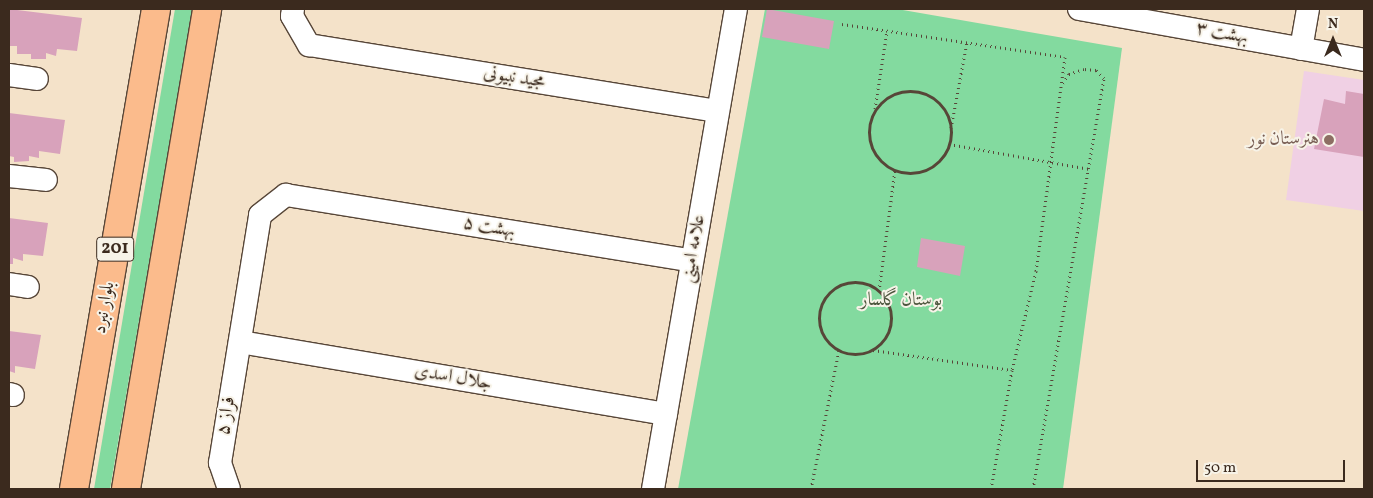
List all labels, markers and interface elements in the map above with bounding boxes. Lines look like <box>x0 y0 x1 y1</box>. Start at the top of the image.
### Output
north arrow <box>1308 15 1358 65</box>
text: N <box>1328 15 1338 34</box>
street label: بهشت ۳ <box>1194 18 1250 50</box>
street label: مجید نبیونی <box>482 62 546 94</box>
place label: هنرستان نور <box>1248 129 1319 151</box>
marker: هنرستان نور <box>1323 134 1335 146</box>
street label: بهشت ۵ <box>461 213 517 243</box>
street label: علامه امینی <box>677 213 711 285</box>
road number: 201 <box>95 233 135 264</box>
street label: بلوار نبرد <box>89 280 121 336</box>
park label: بوستان گلسار <box>860 290 942 312</box>
street label: جلال اسدی <box>412 360 494 396</box>
street label: فراز ۵ <box>213 395 241 437</box>
scale bar <box>1198 450 1347 482</box>
text: 50 m <box>1204 458 1236 479</box>

